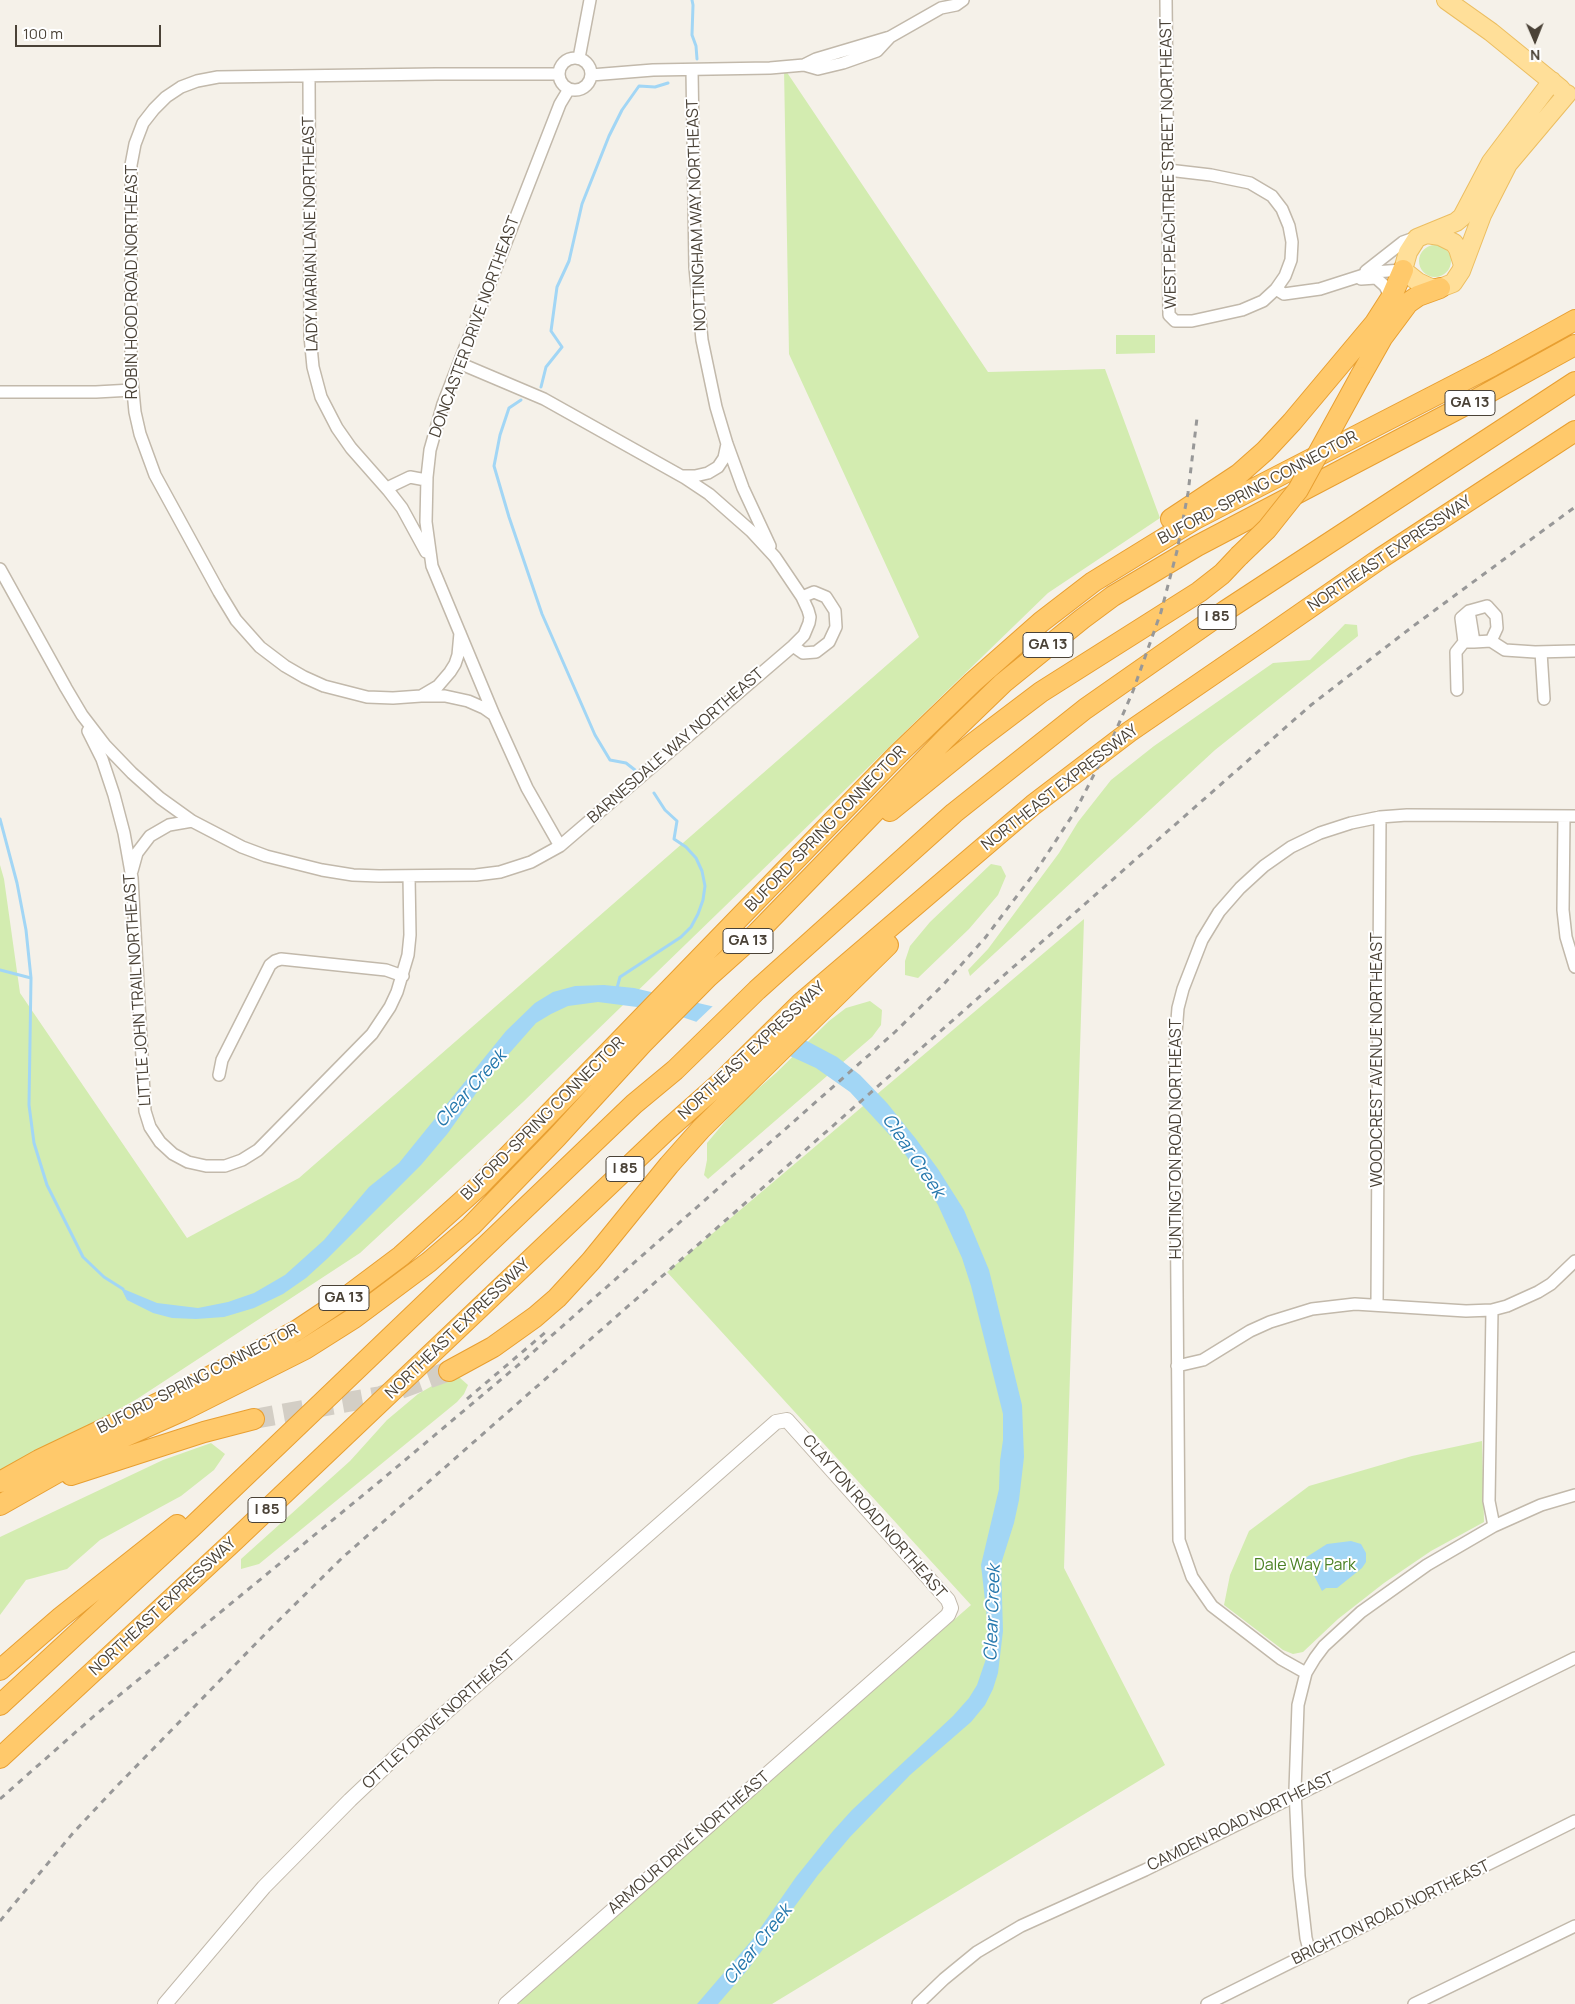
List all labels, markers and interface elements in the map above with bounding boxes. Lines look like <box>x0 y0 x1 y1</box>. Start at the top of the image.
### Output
scale bar <box>18 15 164 47</box>
north arrow <box>1510 15 1560 65</box>
street label: WEST PEACHTREE STREET NORTHEAST <box>1157 19 1181 309</box>
text: 100 m <box>23 23 63 44</box>
text: N <box>1530 46 1540 65</box>
street label: NOTTINGHAM WAY NORTHEAST <box>683 98 711 332</box>
street label: LADY MARIAN LANE NORTHEAST <box>299 116 323 352</box>
street label: ROBIN HOOD ROAD NORTHEAST <box>123 165 143 399</box>
street label: DONCASTER DRIVE NORTHEAST <box>426 214 524 440</box>
road number: GA 13 <box>1445 390 1495 416</box>
street label: BUFORD-SPRING CONNECTOR <box>1155 427 1361 549</box>
street label: NORTHEAST EXPRESSWAY <box>1304 492 1476 616</box>
road number: I 85 <box>1198 604 1236 630</box>
road number: GA 13 <box>1023 632 1073 658</box>
street label: BARNESDALE WAY NORTHEAST <box>584 664 768 828</box>
street label: NORTHEAST EXPRESSWAY <box>978 721 1142 855</box>
street label: BUFORD-SPRING CONNECTOR <box>742 742 910 916</box>
street label: LITTLE JOHN TRAIL NORTHEAST <box>120 873 156 1107</box>
road number: GA 13 <box>723 928 773 954</box>
street label: WOODCREST AVENUE NORTHEAST <box>1368 932 1388 1188</box>
street label: NORTHEAST EXPRESSWAY <box>675 978 829 1124</box>
street label: HUNTINGTON ROAD NORTHEAST <box>1167 1019 1187 1259</box>
street label: BUFORD-SPRING CONNECTOR <box>457 1033 629 1205</box>
water label: Clear Creek <box>431 1046 511 1132</box>
water label: Clear Creek <box>877 1110 949 1202</box>
road number: I 85 <box>606 1156 644 1182</box>
street label: NORTHEAST EXPRESSWAY <box>382 1255 534 1403</box>
road number: GA 13 <box>319 1286 369 1310</box>
street label: BUFORD-SPRING CONNECTOR <box>94 1320 302 1438</box>
street label: CLAYTON ROAD NORTHEAST <box>798 1431 950 1603</box>
road number: I 85 <box>248 1498 286 1522</box>
street label: NORTHEAST EXPRESSWAY <box>86 1534 240 1680</box>
park label: Dale Way Park <box>1254 1556 1356 1576</box>
water label: Clear Creek <box>981 1564 1005 1662</box>
street label: OTTLEY DRIVE NORTHEAST <box>359 1646 519 1794</box>
street label: ARMOUR DRIVE NORTHEAST <box>604 1768 774 1918</box>
street label: CAMDEN ROAD NORTHEAST <box>1144 1768 1338 1876</box>
street label: BRIGHTON ROAD NORTHEAST <box>1289 1857 1493 1969</box>
water label: Clear Creek <box>719 1901 797 1989</box>

